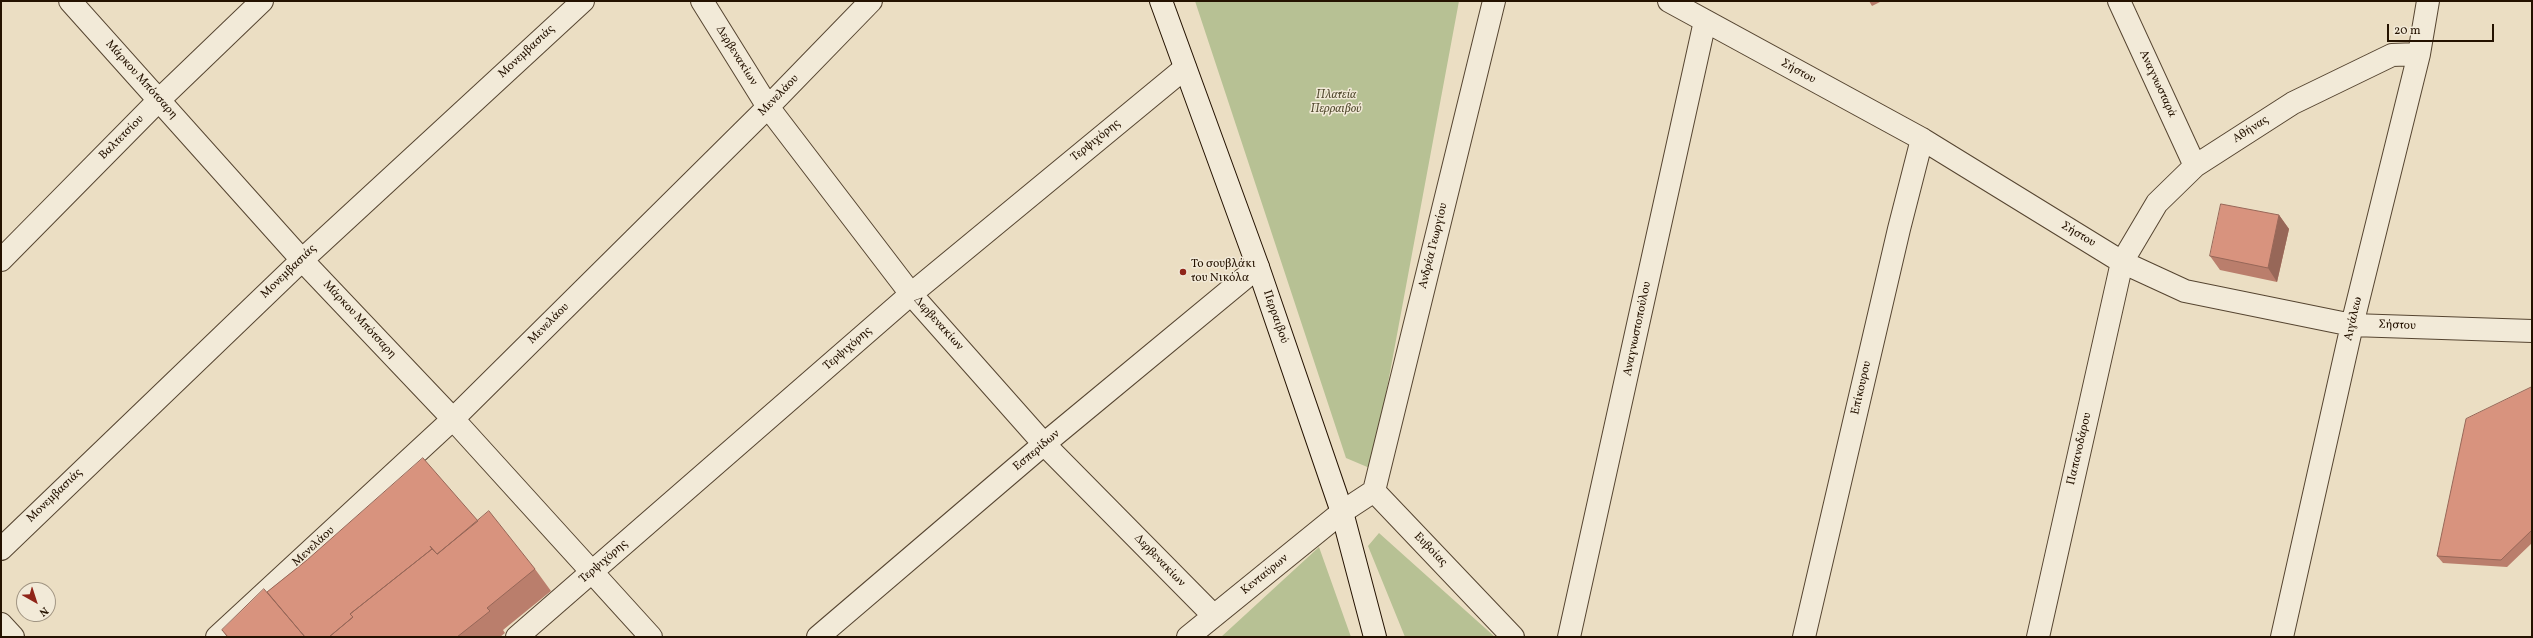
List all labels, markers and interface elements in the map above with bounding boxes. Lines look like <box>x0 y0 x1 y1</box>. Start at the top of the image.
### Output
scale bar <box>2389 16 2496 42</box>
street label: Μονεμβασιάς <box>496 22 558 82</box>
text: 20 m <box>2394 23 2421 39</box>
street label: Δερβενακίων <box>712 24 760 88</box>
street label: Μάρκου Μπότσαρη <box>102 38 180 122</box>
street label: Αναγνωσταρά <box>2135 48 2179 120</box>
street label: Σήστου <box>1778 57 1818 87</box>
street label: Μενελάου <box>756 72 802 120</box>
park label: Πλατεία Περραιβού <box>1311 89 1361 117</box>
street label: Βαλτετσίου <box>97 113 147 163</box>
street label: Αθήνας <box>2230 113 2272 147</box>
street label: Τερψιχόρης <box>1068 117 1124 165</box>
street label: Ανδρέα Γεωργίου <box>1416 202 1452 290</box>
street label: Σήστου <box>2058 219 2098 251</box>
street label: Μονεμβασιάς <box>258 242 320 302</box>
place label: Το σουβλάκι του Νικόλα <box>1191 258 1256 286</box>
marker: Το σουβλάκι του Νικόλα <box>1178 267 1188 277</box>
street label: Μάρκου Μπότσαρη <box>319 278 399 362</box>
street label: Αναγνωστοπούλου <box>1621 280 1655 378</box>
street label: Περραιβού <box>1259 288 1291 346</box>
street label: Δερβενακίων <box>910 294 966 354</box>
street label: Αιγάλεω <box>2342 296 2366 342</box>
street label: Μενελάου <box>525 300 573 348</box>
street label: Σήστου <box>2378 318 2416 334</box>
street label: Τερψιχόρης <box>821 324 875 374</box>
street label: Επίκουρου <box>1849 360 1875 416</box>
street label: Παπανοδάρου <box>2065 411 2095 487</box>
street label: Εσπερίδων <box>1011 427 1063 475</box>
street label: Μονεμβασιάς <box>24 466 86 526</box>
street label: Μενελάου <box>290 524 338 570</box>
street label: Ευβοίας <box>1410 530 1450 570</box>
street label: Δερβενακίων <box>1130 532 1188 590</box>
street label: Τερψιχόρης <box>577 537 631 587</box>
street label: Κενταύρων <box>1239 552 1291 598</box>
north arrow <box>16 582 56 622</box>
text: N <box>35 603 51 619</box>

